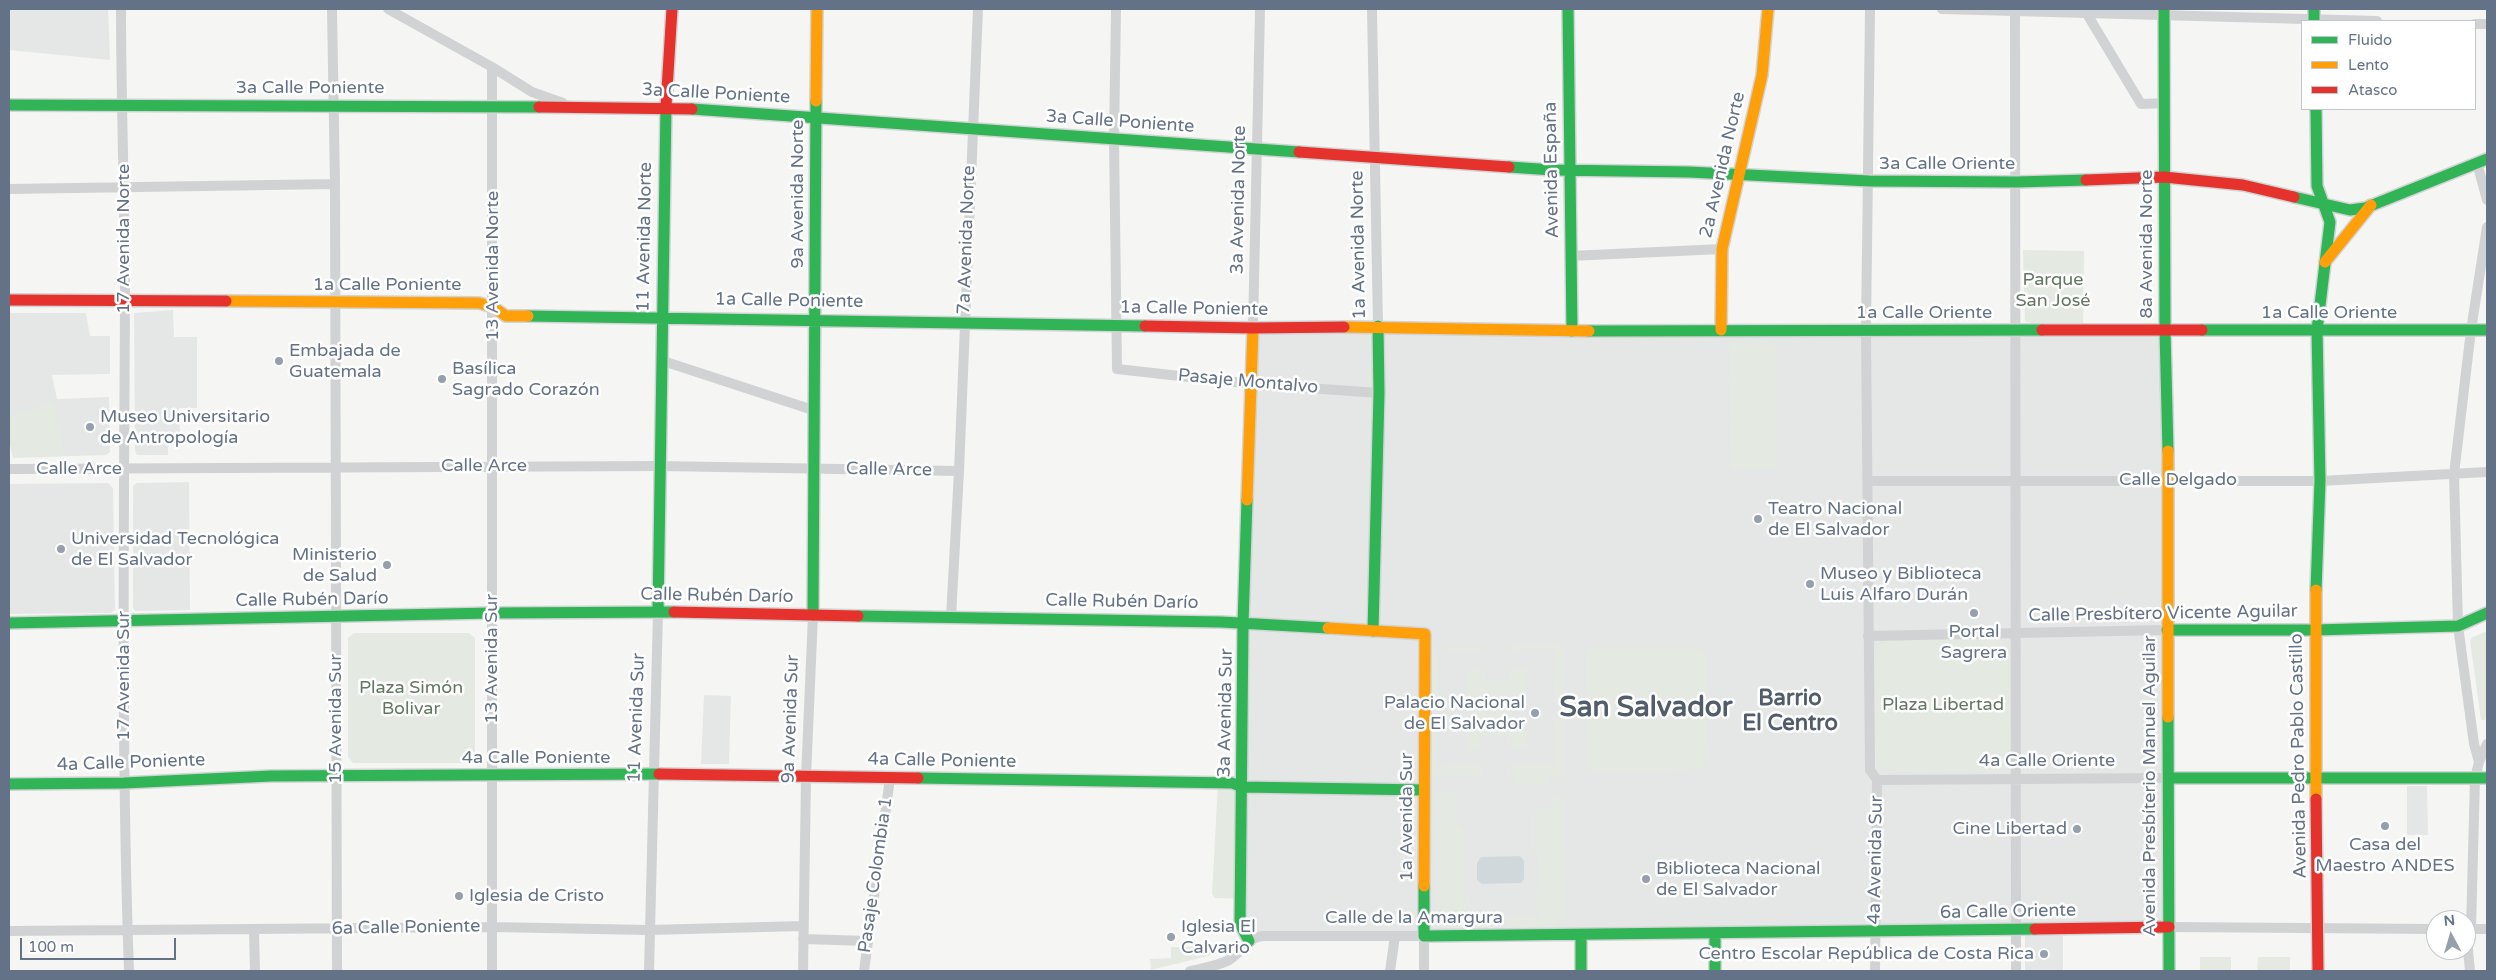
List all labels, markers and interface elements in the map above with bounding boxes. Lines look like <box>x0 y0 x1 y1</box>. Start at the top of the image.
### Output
legend <box>2301 20 2476 110</box>
text: Fluido <box>2348 31 2392 49</box>
text: Lento <box>2348 56 2389 74</box>
street label: 3a Calle Poniente <box>236 77 384 99</box>
street label: 3a Calle Poniente <box>641 79 791 109</box>
text: Atasco <box>2348 81 2397 99</box>
street label: 2a Avenida Norte <box>1696 90 1750 240</box>
street label: Avenida España <box>1540 102 1564 238</box>
street label: 3a Calle Poniente <box>1045 106 1195 138</box>
street label: 9a Avenida Norte <box>787 119 809 269</box>
street label: 3a Avenida Norte <box>1227 125 1251 275</box>
street label: 3a Calle Oriente <box>1879 153 2015 175</box>
street label: 11 Avenida Norte <box>633 162 657 312</box>
street label: 17 Avenida Norte <box>113 164 135 314</box>
street label: 7a Avenida Norte <box>954 165 980 315</box>
street label: 8a Avenida Norte <box>2136 169 2158 319</box>
street label: 1a Avenida Norte <box>1347 170 1371 320</box>
street label: 13 Avenida Norte <box>482 191 504 341</box>
park label: Parque San José <box>2015 269 2091 312</box>
street label: 1a Calle Poniente <box>313 274 461 296</box>
street label: 1a Calle Poniente <box>714 289 864 313</box>
street label: 1a Calle Poniente <box>1119 297 1269 321</box>
street label: 1a Calle Oriente <box>1856 302 1992 324</box>
street label: 1a Calle Oriente <box>2261 302 2397 324</box>
place label: Embajada de Guatemala <box>289 340 401 382</box>
marker: Embajada de Guatemala <box>273 355 285 367</box>
place label: Basílica Sagrado Corazón <box>452 358 600 400</box>
street label: Pasaje Montalvo <box>1177 365 1319 399</box>
marker: Basílica Sagrado Corazón <box>436 373 448 385</box>
place label: Museo Universitario de Antropología <box>100 406 270 448</box>
marker: Museo Universitario de Antropología <box>84 421 96 433</box>
street label: Calle Arce <box>441 455 527 477</box>
street label: Calle Arce <box>36 458 122 480</box>
street label: Calle Arce <box>846 458 932 482</box>
street label: Calle Delgado <box>2119 469 2237 491</box>
place label: Teatro Nacional de El Salvador <box>1768 498 1902 540</box>
marker: Teatro Nacional de El Salvador <box>1752 513 1764 525</box>
place label: Universidad Tecnológica de El Salvador <box>71 528 279 570</box>
marker: Universidad Tecnológica de El Salvador <box>55 543 67 555</box>
place label: Ministerio de Salud <box>292 544 377 586</box>
marker: Ministerio de Salud <box>381 559 393 571</box>
place label: Museo y Biblioteca Luis Alfaro Durán <box>1820 563 1982 606</box>
marker: Museo y Biblioteca Luis Alfaro Durán <box>1804 578 1816 590</box>
street label: Calle Rubén Darío <box>640 584 794 608</box>
street label: Calle Rubén Darío <box>235 588 389 612</box>
street label: Calle Rubén Darío <box>1045 590 1199 614</box>
street label: 13 Avenida Sur <box>481 594 503 724</box>
street label: Calle Presbítero Vicente Aguilar <box>2028 601 2298 627</box>
marker: Portal Sagrera <box>1968 607 1980 619</box>
street label: 17 Avenida Sur <box>113 611 135 741</box>
place label: Portal Sagrera <box>1941 621 2007 664</box>
street label: Avenida Pedro Pablo Castillo <box>2286 633 2312 879</box>
street label: Avenida Presbíterio Manuel Aguilar <box>2139 635 2161 937</box>
street label: 3a Avenida Sur <box>1214 648 1238 778</box>
street label: 11 Avenida Sur <box>624 653 650 783</box>
street label: 15 Avenida Sur <box>325 654 347 784</box>
street label: 9a Avenida Sur <box>778 654 804 784</box>
park label: Plaza Simón Bolivar <box>359 677 463 720</box>
district label: Barrio El Centro <box>1742 686 1838 738</box>
place label: Palacio Nacional de El Salvador <box>1384 692 1525 734</box>
district label: San Salvador <box>1559 692 1733 726</box>
park label: Plaza Libertad <box>1882 694 2004 716</box>
marker: Palacio Nacional de El Salvador <box>1529 707 1541 719</box>
street label: 4a Calle Poniente <box>462 747 610 769</box>
street label: 4a Calle Poniente <box>867 749 1017 773</box>
street label: 4a Calle Poniente <box>56 750 206 776</box>
street label: 4a Calle Oriente <box>1979 750 2115 772</box>
street label: 1a Avenida Sur <box>1396 753 1418 881</box>
street label: 4a Avenida Sur <box>1864 795 1888 925</box>
street label: Pasaje Colombia 1 <box>854 796 898 954</box>
place label: Cine Libertad <box>1953 818 2067 840</box>
marker: Casa del Maestro ANDES <box>2379 820 2391 832</box>
marker: Cine Libertad <box>2071 823 2083 835</box>
place label: Casa del Maestro ANDES <box>2315 834 2455 876</box>
place label: Biblioteca Nacional de El Salvador <box>1656 858 1820 901</box>
marker: Biblioteca Nacional de El Salvador <box>1640 873 1652 885</box>
place label: Iglesia de Cristo <box>469 885 604 907</box>
marker: Iglesia de Cristo <box>453 890 465 902</box>
street label: 6a Calle Oriente <box>1940 900 2076 924</box>
street label: Calle de la Amargura <box>1325 907 1503 929</box>
north arrow <box>2426 910 2476 960</box>
text: N <box>2443 912 2456 930</box>
street label: 6a Calle Poniente <box>331 916 481 940</box>
place label: Iglesia El Calvario <box>1181 916 1256 959</box>
scale bar <box>22 928 179 960</box>
marker: Iglesia El Calvario <box>1165 931 1177 943</box>
text: 100 m <box>28 938 74 956</box>
place label: Centro Escolar República de Costa Rica <box>1698 943 2034 965</box>
marker: Centro Escolar República de Costa Rica <box>2038 948 2050 960</box>

